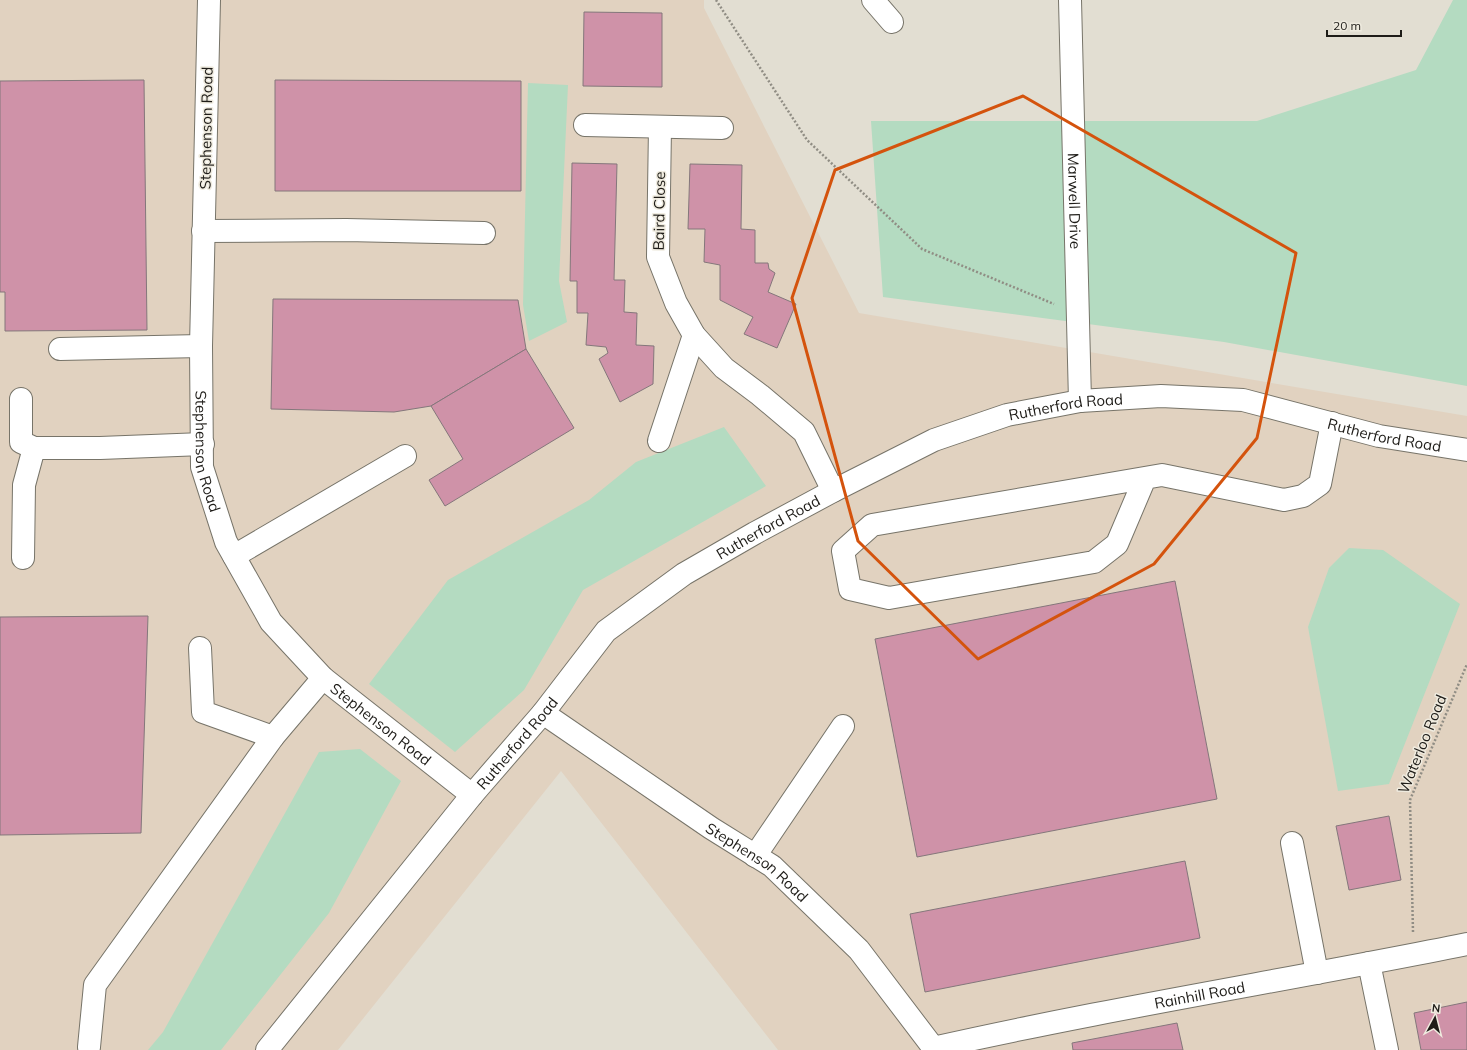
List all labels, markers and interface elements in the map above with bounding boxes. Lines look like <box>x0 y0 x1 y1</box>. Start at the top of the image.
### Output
scale bar <box>1327 12 1401 38</box>
text: 20 m <box>1333 18 1361 33</box>
street label: Stephenson Road <box>195 66 217 190</box>
street label: Marwell Drive <box>1064 153 1086 249</box>
street label: Baird Close <box>649 171 669 251</box>
street label: Rutherford Road <box>1007 389 1123 424</box>
street label: Stephenson Road <box>192 390 225 514</box>
street label: Rutherford Road <box>1326 413 1443 455</box>
street label: Rutherford Road <box>713 490 823 563</box>
street label: Stephenson Road <box>327 678 435 769</box>
street label: Waterloo Road <box>1394 692 1450 796</box>
street label: Rutherford Road <box>472 693 562 793</box>
street label: Stephenson Road <box>702 818 812 906</box>
street label: Rainhill Road <box>1153 977 1247 1012</box>
north arrow <box>1415 998 1455 1038</box>
text: N <box>1431 1001 1441 1016</box>

